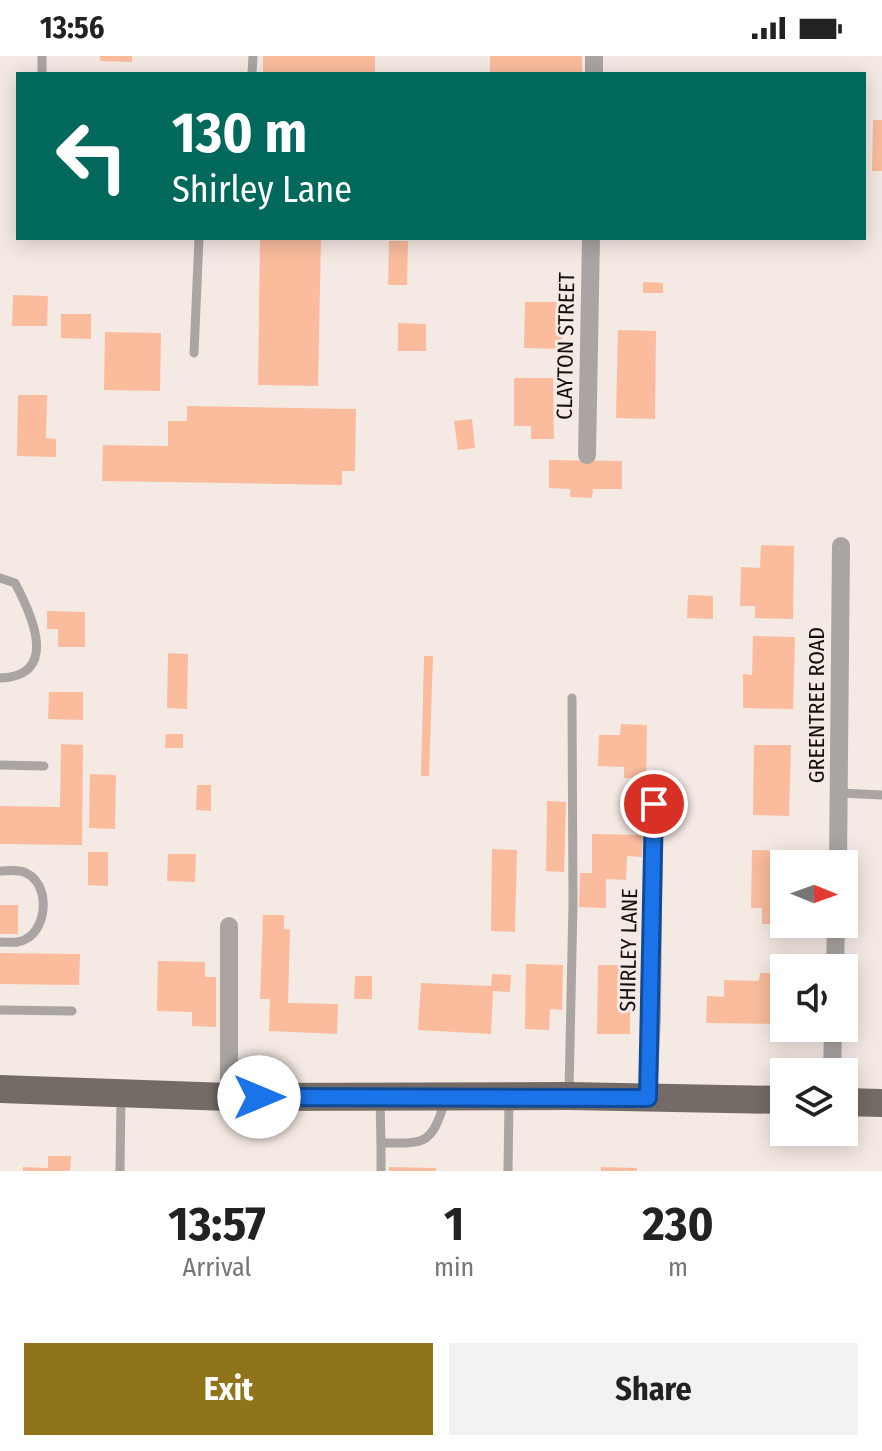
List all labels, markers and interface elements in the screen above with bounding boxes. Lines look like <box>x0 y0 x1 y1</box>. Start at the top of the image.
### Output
text: 13:56 <box>40 10 104 46</box>
text: 130 m <box>172 100 307 167</box>
icon: left <box>40 104 144 208</box>
text: Shirley Lane <box>172 168 352 212</box>
street label: CLAYTON STREET <box>551 271 580 420</box>
street label: GREENTREE ROAD <box>803 627 830 783</box>
pin <box>620 770 688 838</box>
icon: arrive <box>632 782 676 826</box>
north arrow <box>770 850 858 938</box>
map controls <box>770 850 858 1146</box>
street label: SHIRLEY LANE <box>614 888 643 1012</box>
button: sound <box>770 954 858 1042</box>
position arrow <box>217 1055 301 1139</box>
button: layers <box>770 1058 858 1146</box>
text: 13:57 <box>168 1195 266 1253</box>
text: 1 <box>444 1195 464 1253</box>
text: 230 <box>643 1195 714 1253</box>
text: Arrival <box>183 1252 251 1283</box>
text: min <box>434 1252 474 1283</box>
text: m <box>668 1252 688 1283</box>
button: Exit <box>24 1343 433 1435</box>
button: Share <box>449 1343 858 1435</box>

